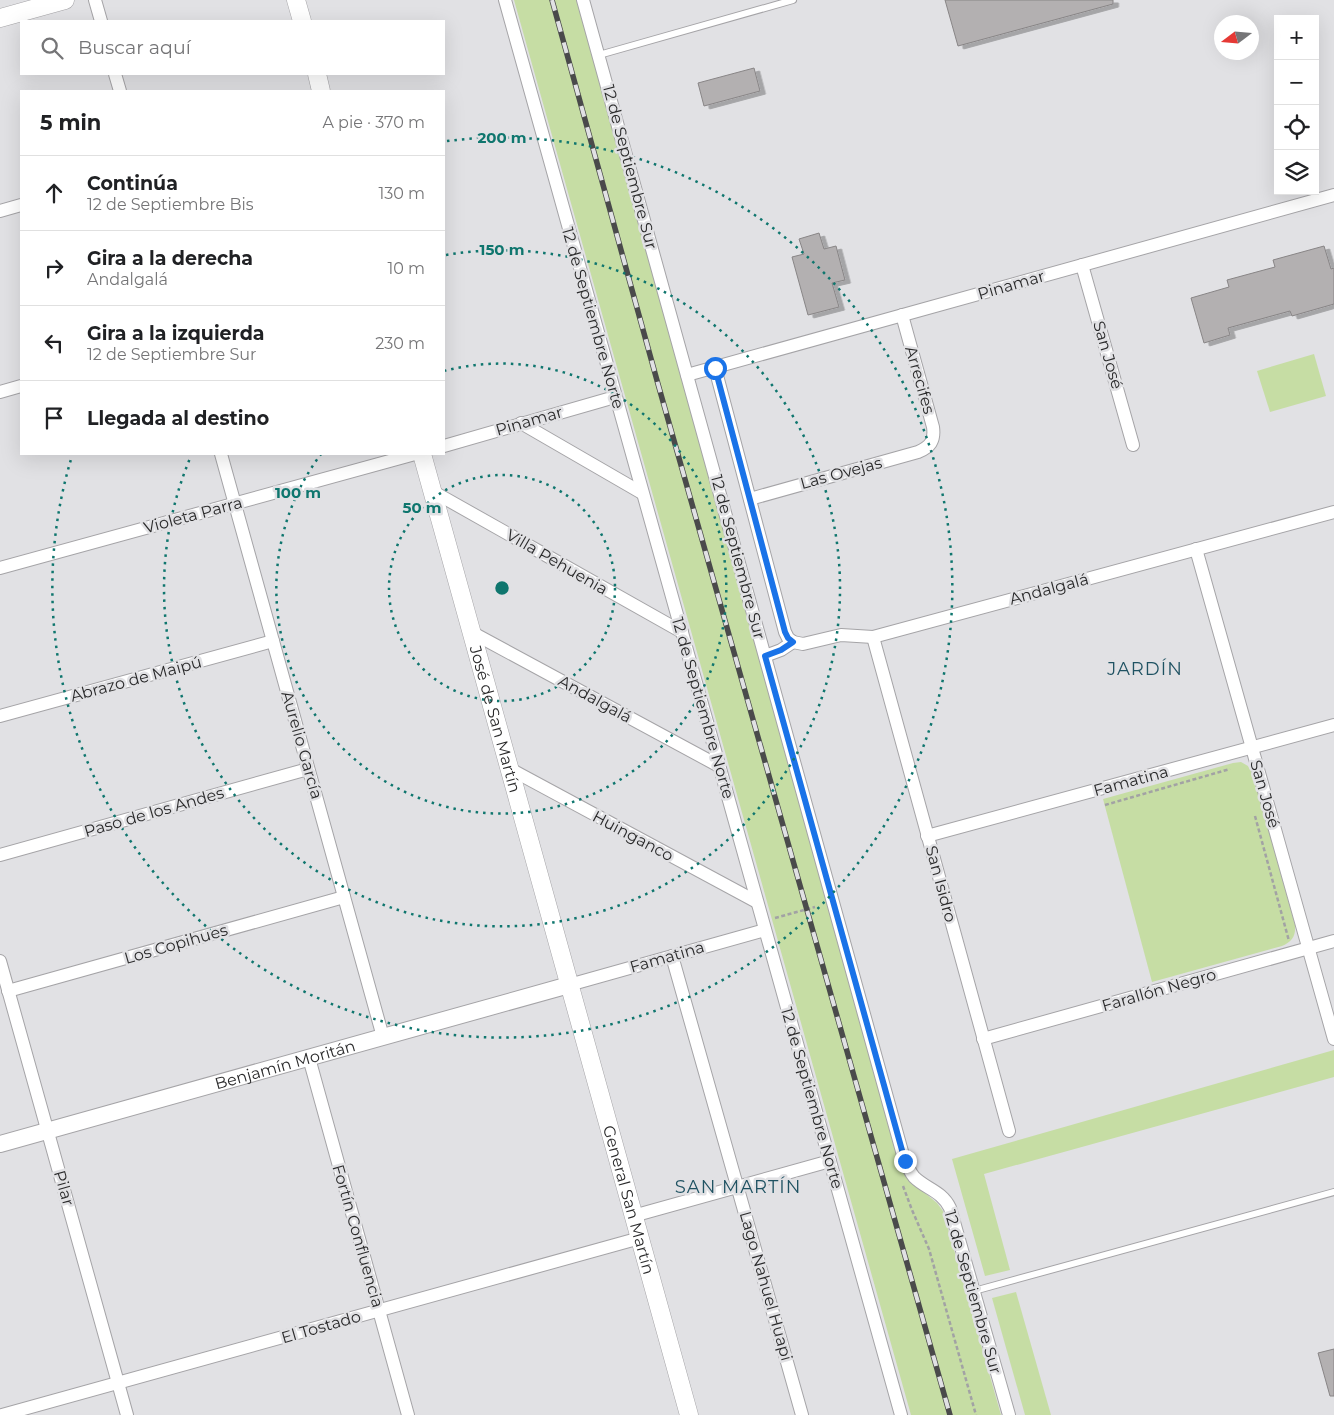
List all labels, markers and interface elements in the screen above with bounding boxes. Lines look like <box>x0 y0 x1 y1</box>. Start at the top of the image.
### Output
north arrow <box>1214 15 1259 60</box>
map controls <box>1274 15 1319 195</box>
button: + <box>1274 15 1319 60</box>
search box <box>20 20 445 75</box>
icon: search <box>38 34 66 62</box>
text: Buscar aquí <box>78 36 191 59</box>
button: − <box>1274 60 1319 105</box>
street label: 12 de Septiembre Sur <box>599 83 661 251</box>
button: locate <box>1274 105 1319 150</box>
text: 5 min <box>40 110 101 135</box>
text: A pie · 370 m <box>322 113 425 132</box>
text: 200 m <box>477 128 527 147</box>
button: layers <box>1274 150 1319 195</box>
text: Continúa <box>87 172 178 195</box>
icon: ahead <box>40 179 68 207</box>
text: 130 m <box>378 184 425 203</box>
text: 12 de Septiembre Bis <box>87 195 254 214</box>
street label: 12 de Septiembre Norte <box>558 225 628 411</box>
text: 150 m <box>480 240 524 259</box>
text: Gira a la derecha <box>87 247 253 270</box>
icon: right <box>40 254 68 282</box>
text: 10 m <box>387 259 425 278</box>
street label: Pinamar <box>975 266 1047 304</box>
text: Andalgalá <box>87 270 168 289</box>
street label: San José <box>1089 319 1127 391</box>
text: Gira a la izquierda <box>87 322 265 345</box>
icon: left <box>40 329 68 357</box>
text: 230 m <box>375 334 425 353</box>
street label: Arrecifes <box>901 344 939 416</box>
text: 12 de Septiembre Sur <box>87 345 256 364</box>
route start <box>704 357 727 380</box>
street label: Pinamar <box>493 402 565 440</box>
icon: arrive <box>40 404 68 432</box>
text: Llegada al destino <box>87 407 269 430</box>
street label: Las Ovejas <box>798 453 884 493</box>
street label: 12 de Septiembre Sur <box>707 473 769 641</box>
text: 100 m <box>275 483 321 502</box>
street label: Violeta Parra <box>142 493 244 537</box>
text: 50 m <box>402 498 442 517</box>
street label: Villa Pehuenia <box>503 525 611 599</box>
street label: Andalgalá <box>1007 569 1091 609</box>
centre of rings <box>493 579 511 597</box>
street label: 12 de Septiembre Norte <box>668 615 738 801</box>
street label: José de San Martín <box>466 642 525 795</box>
street label: Abrazo de Maipú <box>68 652 204 706</box>
district label: JARDÍN <box>1106 658 1183 680</box>
street label: Andalgalá <box>555 671 635 727</box>
street label: Aurelio García <box>278 689 326 801</box>
street label: San José <box>1246 758 1284 830</box>
street label: Famatina <box>1091 762 1171 800</box>
street label: Paso de los Andes <box>82 783 226 841</box>
street label: Huinganco <box>589 807 677 865</box>
street label: San Isidro <box>922 844 960 924</box>
street label: Los Copihues <box>122 920 230 968</box>
street label: Famatina <box>628 937 706 977</box>
street label: Farallón Negro <box>1100 965 1218 1015</box>
street label: 12 de Septiembre Norte <box>777 1005 847 1191</box>
street label: Benjamín Moritán <box>213 1036 357 1093</box>
street label: General San Martín <box>599 1123 659 1276</box>
route end <box>894 1150 917 1173</box>
street label: Fortín Confluencia <box>329 1162 387 1310</box>
street label: Pilar <box>50 1168 78 1208</box>
district label: SAN MARTÍN <box>675 1176 801 1198</box>
street label: 12 de Septiembre Sur <box>941 1208 1005 1376</box>
street label: Lago Nahuel Huapi <box>736 1209 796 1363</box>
street label: El Tostado <box>279 1307 363 1347</box>

